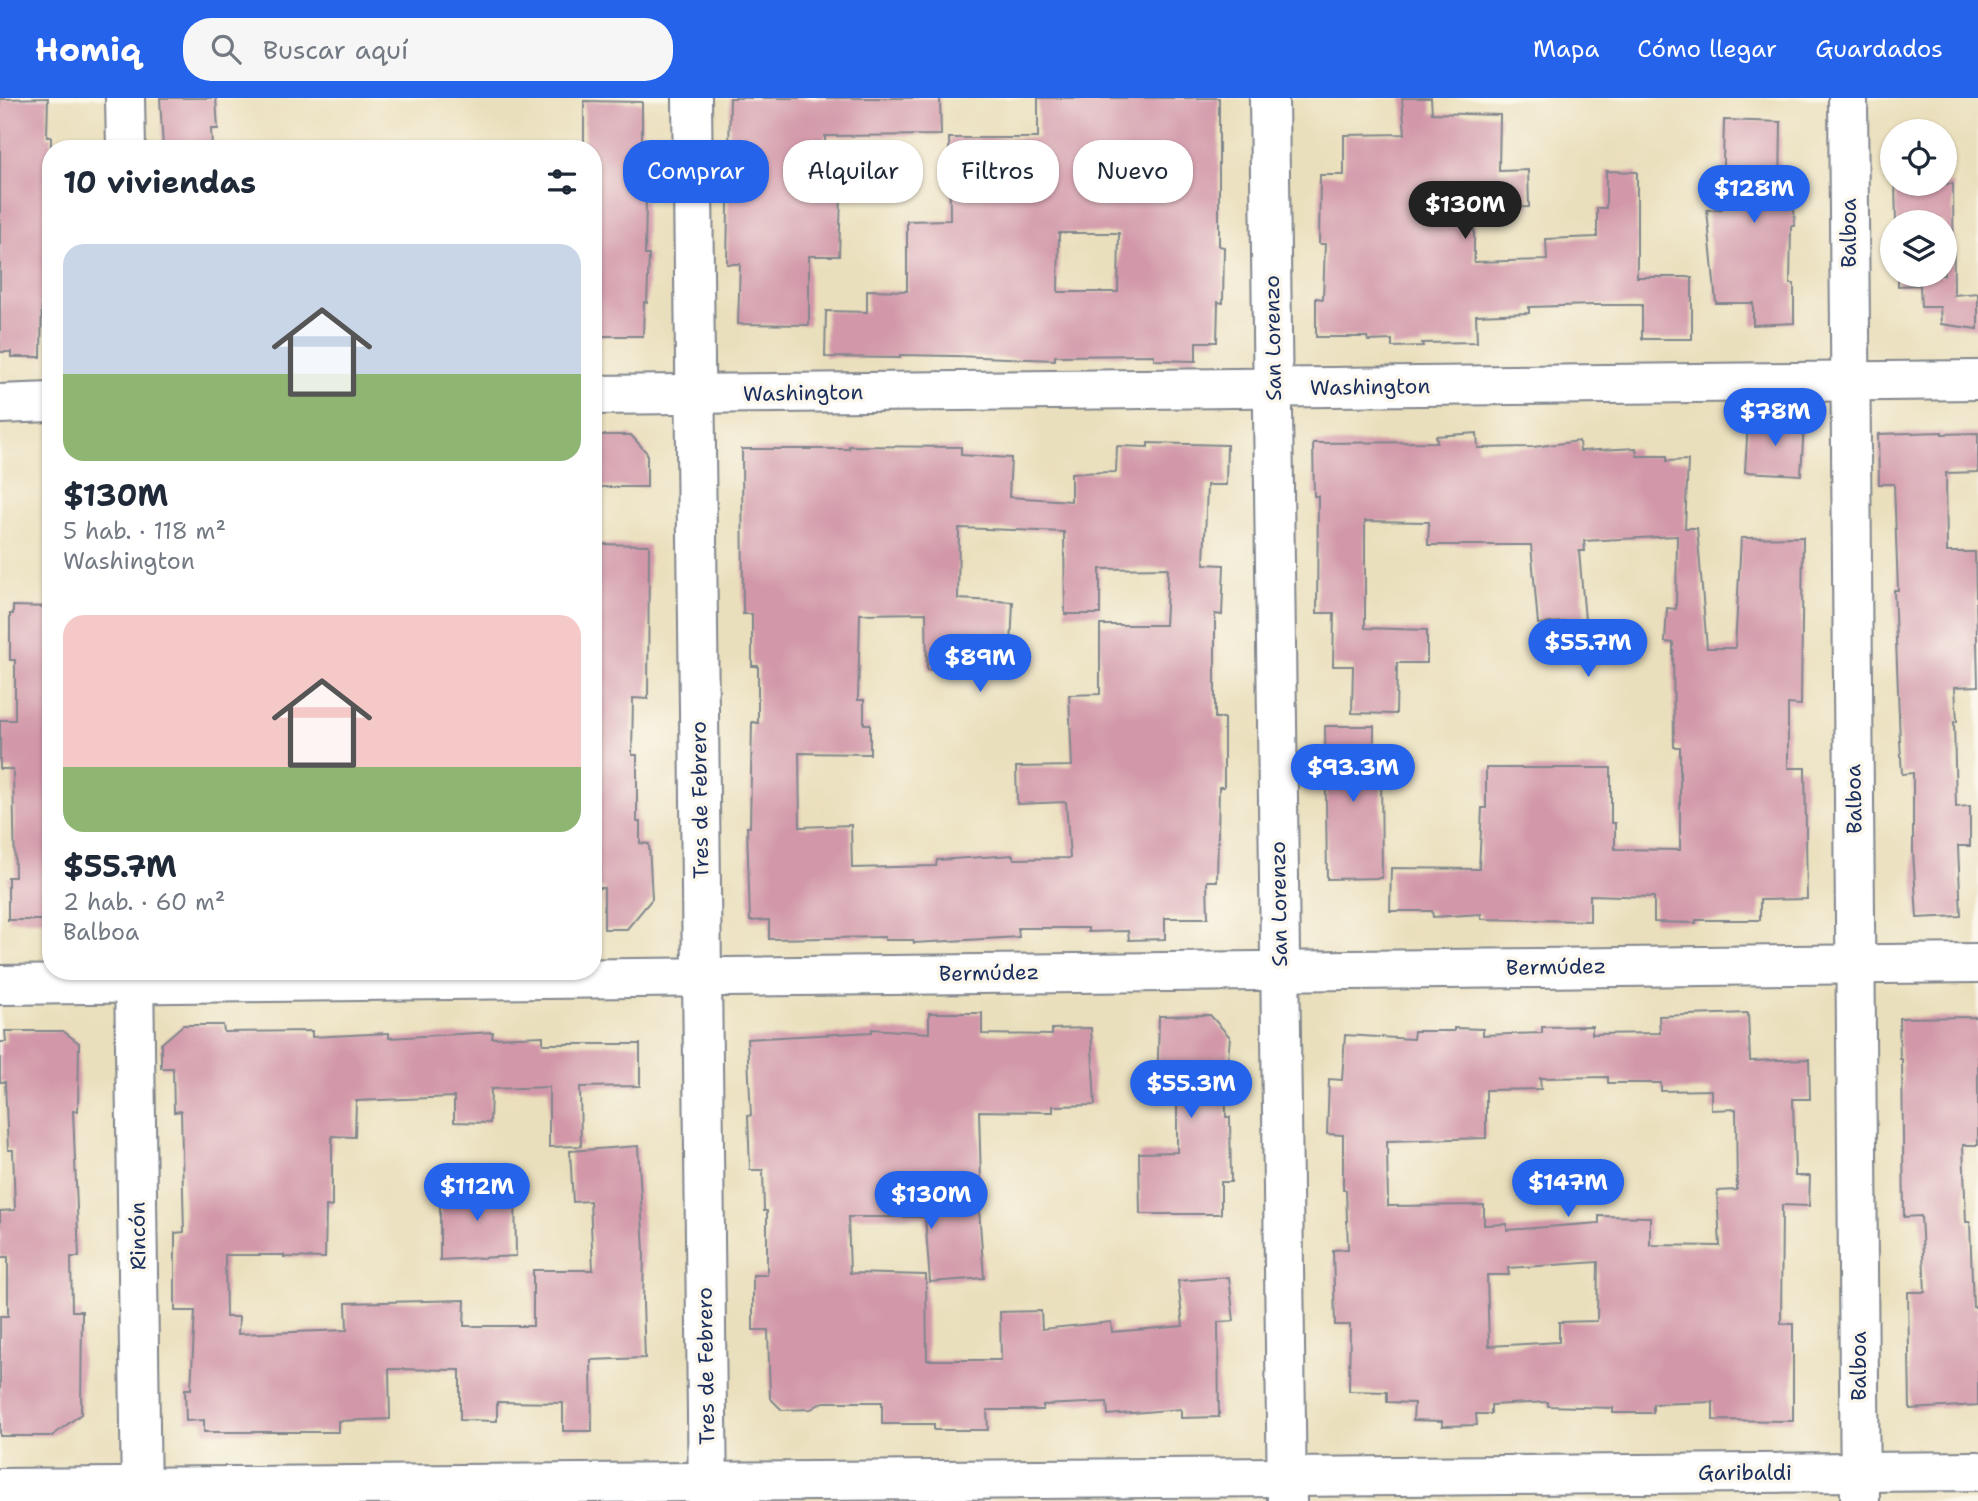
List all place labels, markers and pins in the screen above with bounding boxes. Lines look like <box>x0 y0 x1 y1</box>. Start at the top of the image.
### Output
pin: $128M <box>1705 166 1803 225</box>
pin: $130M <box>1416 181 1514 241</box>
pin: $78M <box>1734 388 1816 448</box>
pin: $55.7M <box>1531 620 1645 679</box>
pin: $89M <box>939 634 1021 694</box>
pin: $93.3M <box>1296 744 1410 804</box>
pin: $55.3M <box>1134 1060 1248 1120</box>
pin: $147M <box>1519 1160 1617 1219</box>
pin: $112M <box>428 1164 526 1223</box>
pin: $130M <box>882 1172 980 1231</box>

